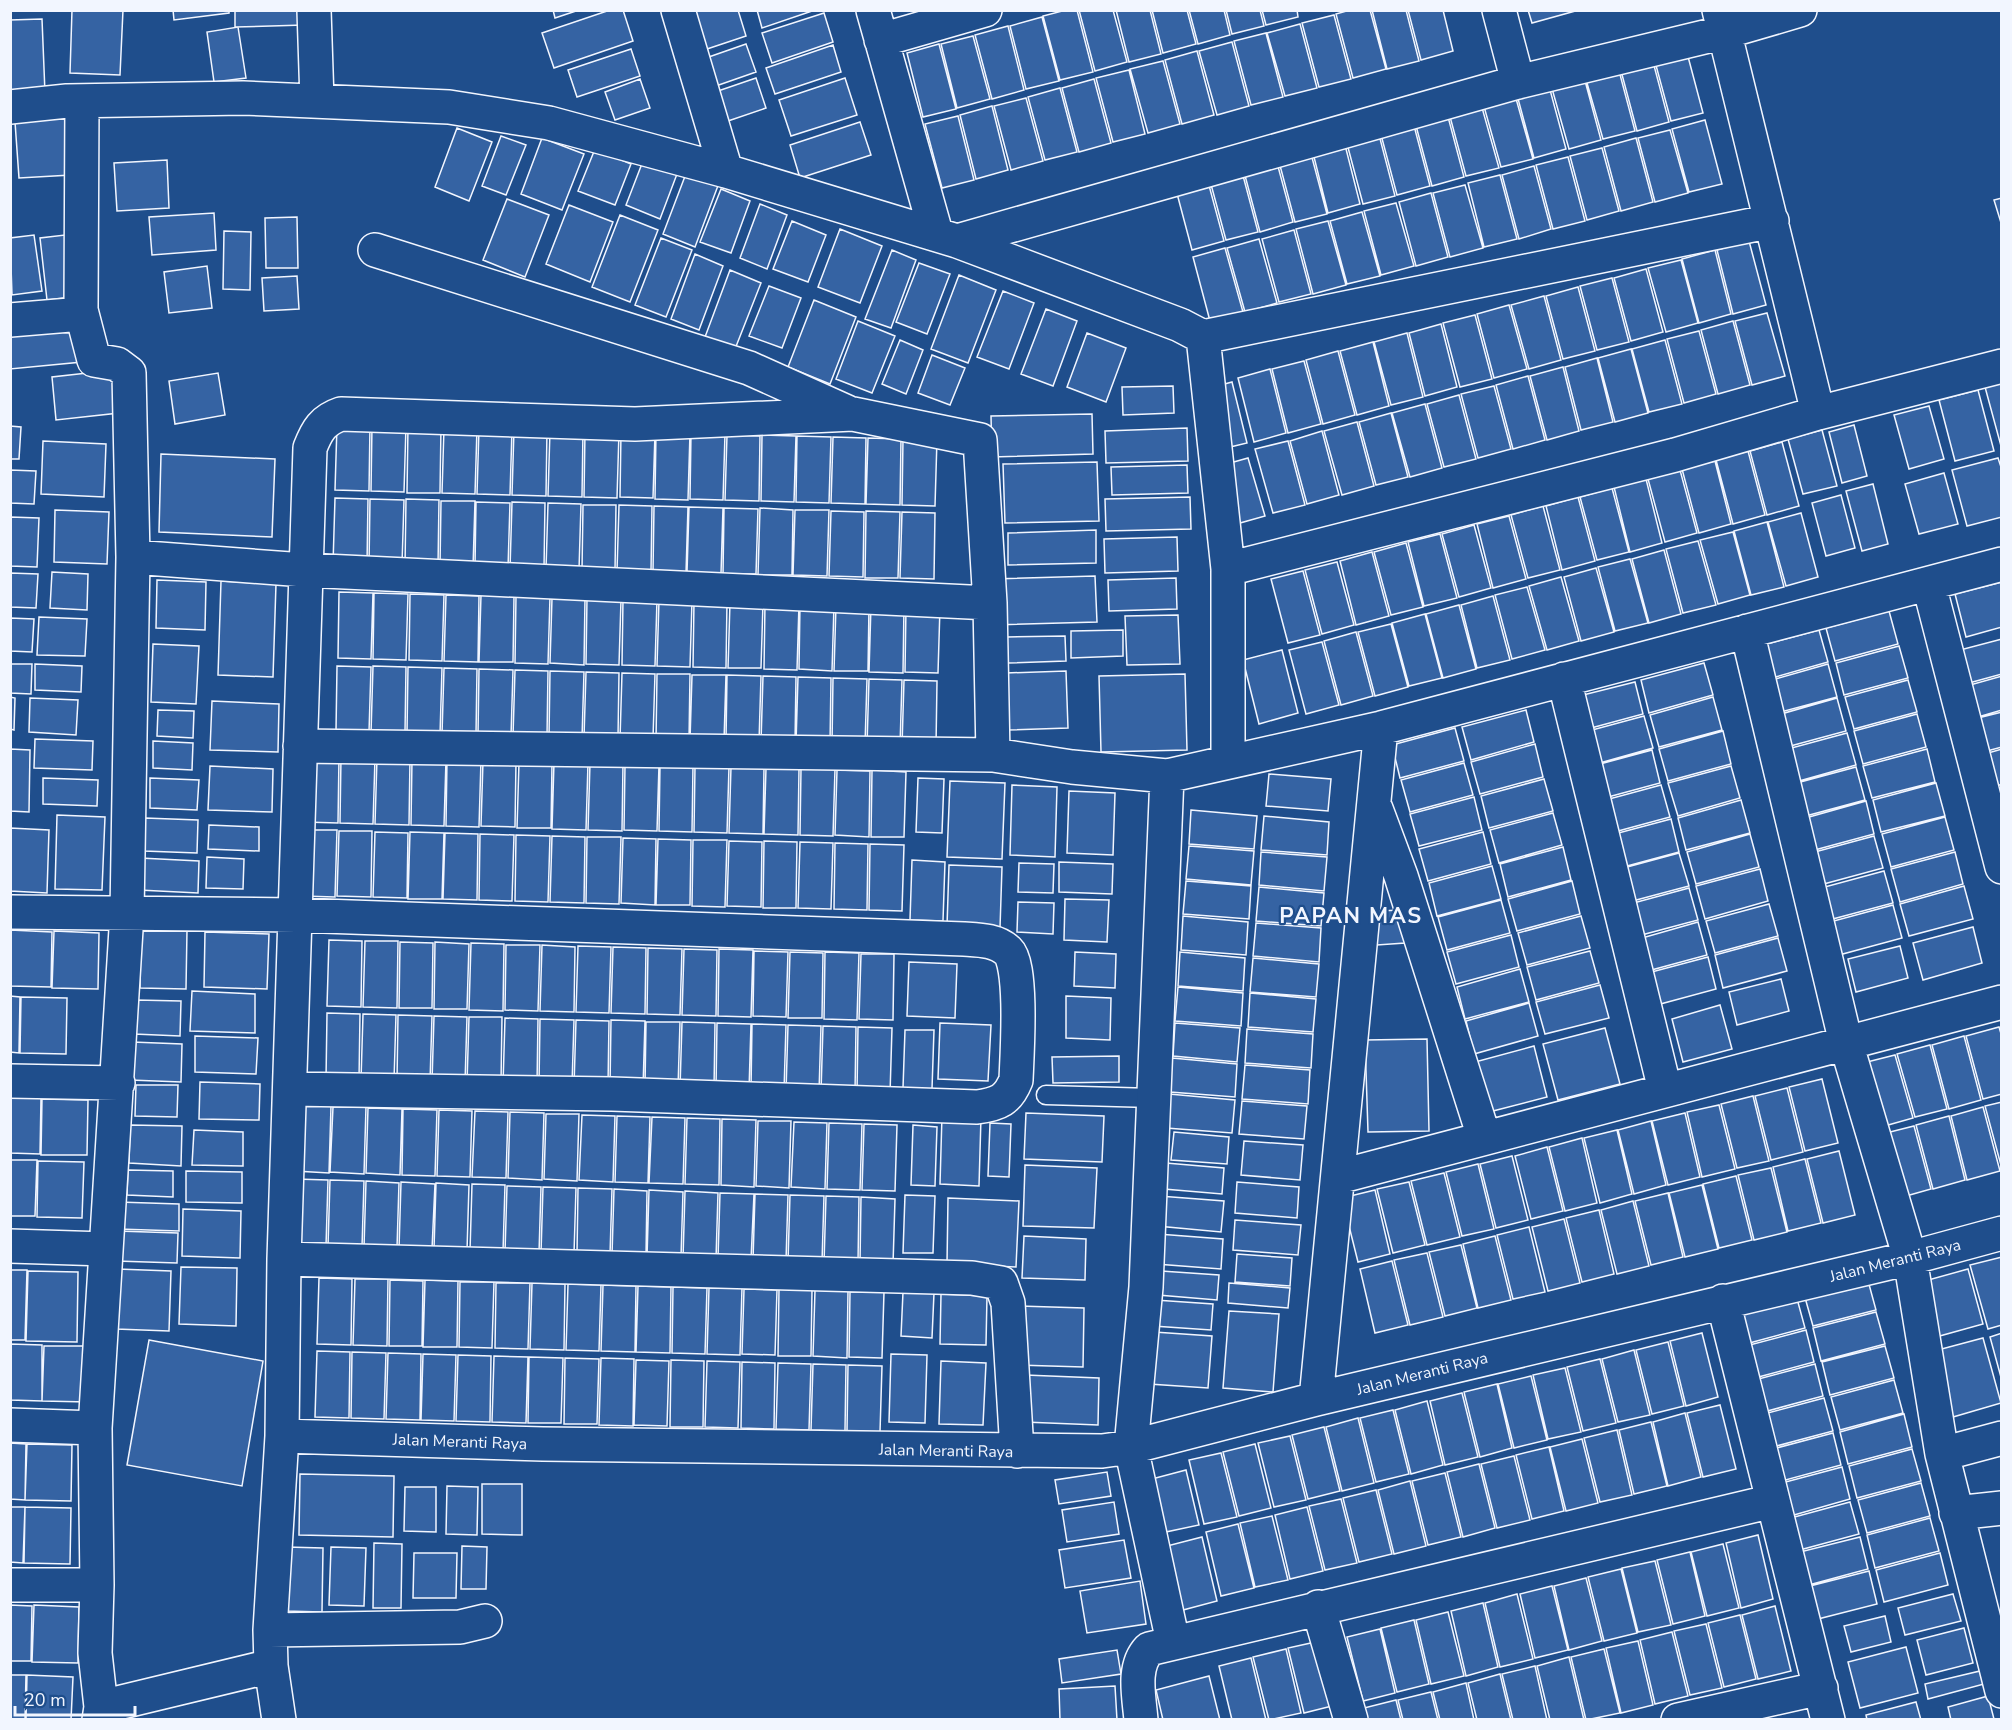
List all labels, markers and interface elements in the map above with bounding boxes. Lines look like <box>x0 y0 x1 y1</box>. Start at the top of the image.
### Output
district label: PAPAN MAS <box>1279 901 1423 931</box>
street label: Jalan Meranti Raya <box>1826 1234 1963 1288</box>
street label: Jalan Meranti Raya <box>1353 1347 1490 1401</box>
street label: Jalan Meranti Raya <box>391 1429 528 1455</box>
street label: Jalan Meranti Raya <box>878 1439 1013 1463</box>
scale bar <box>15 1679 135 1717</box>
text: 20 m <box>24 1688 66 1712</box>

